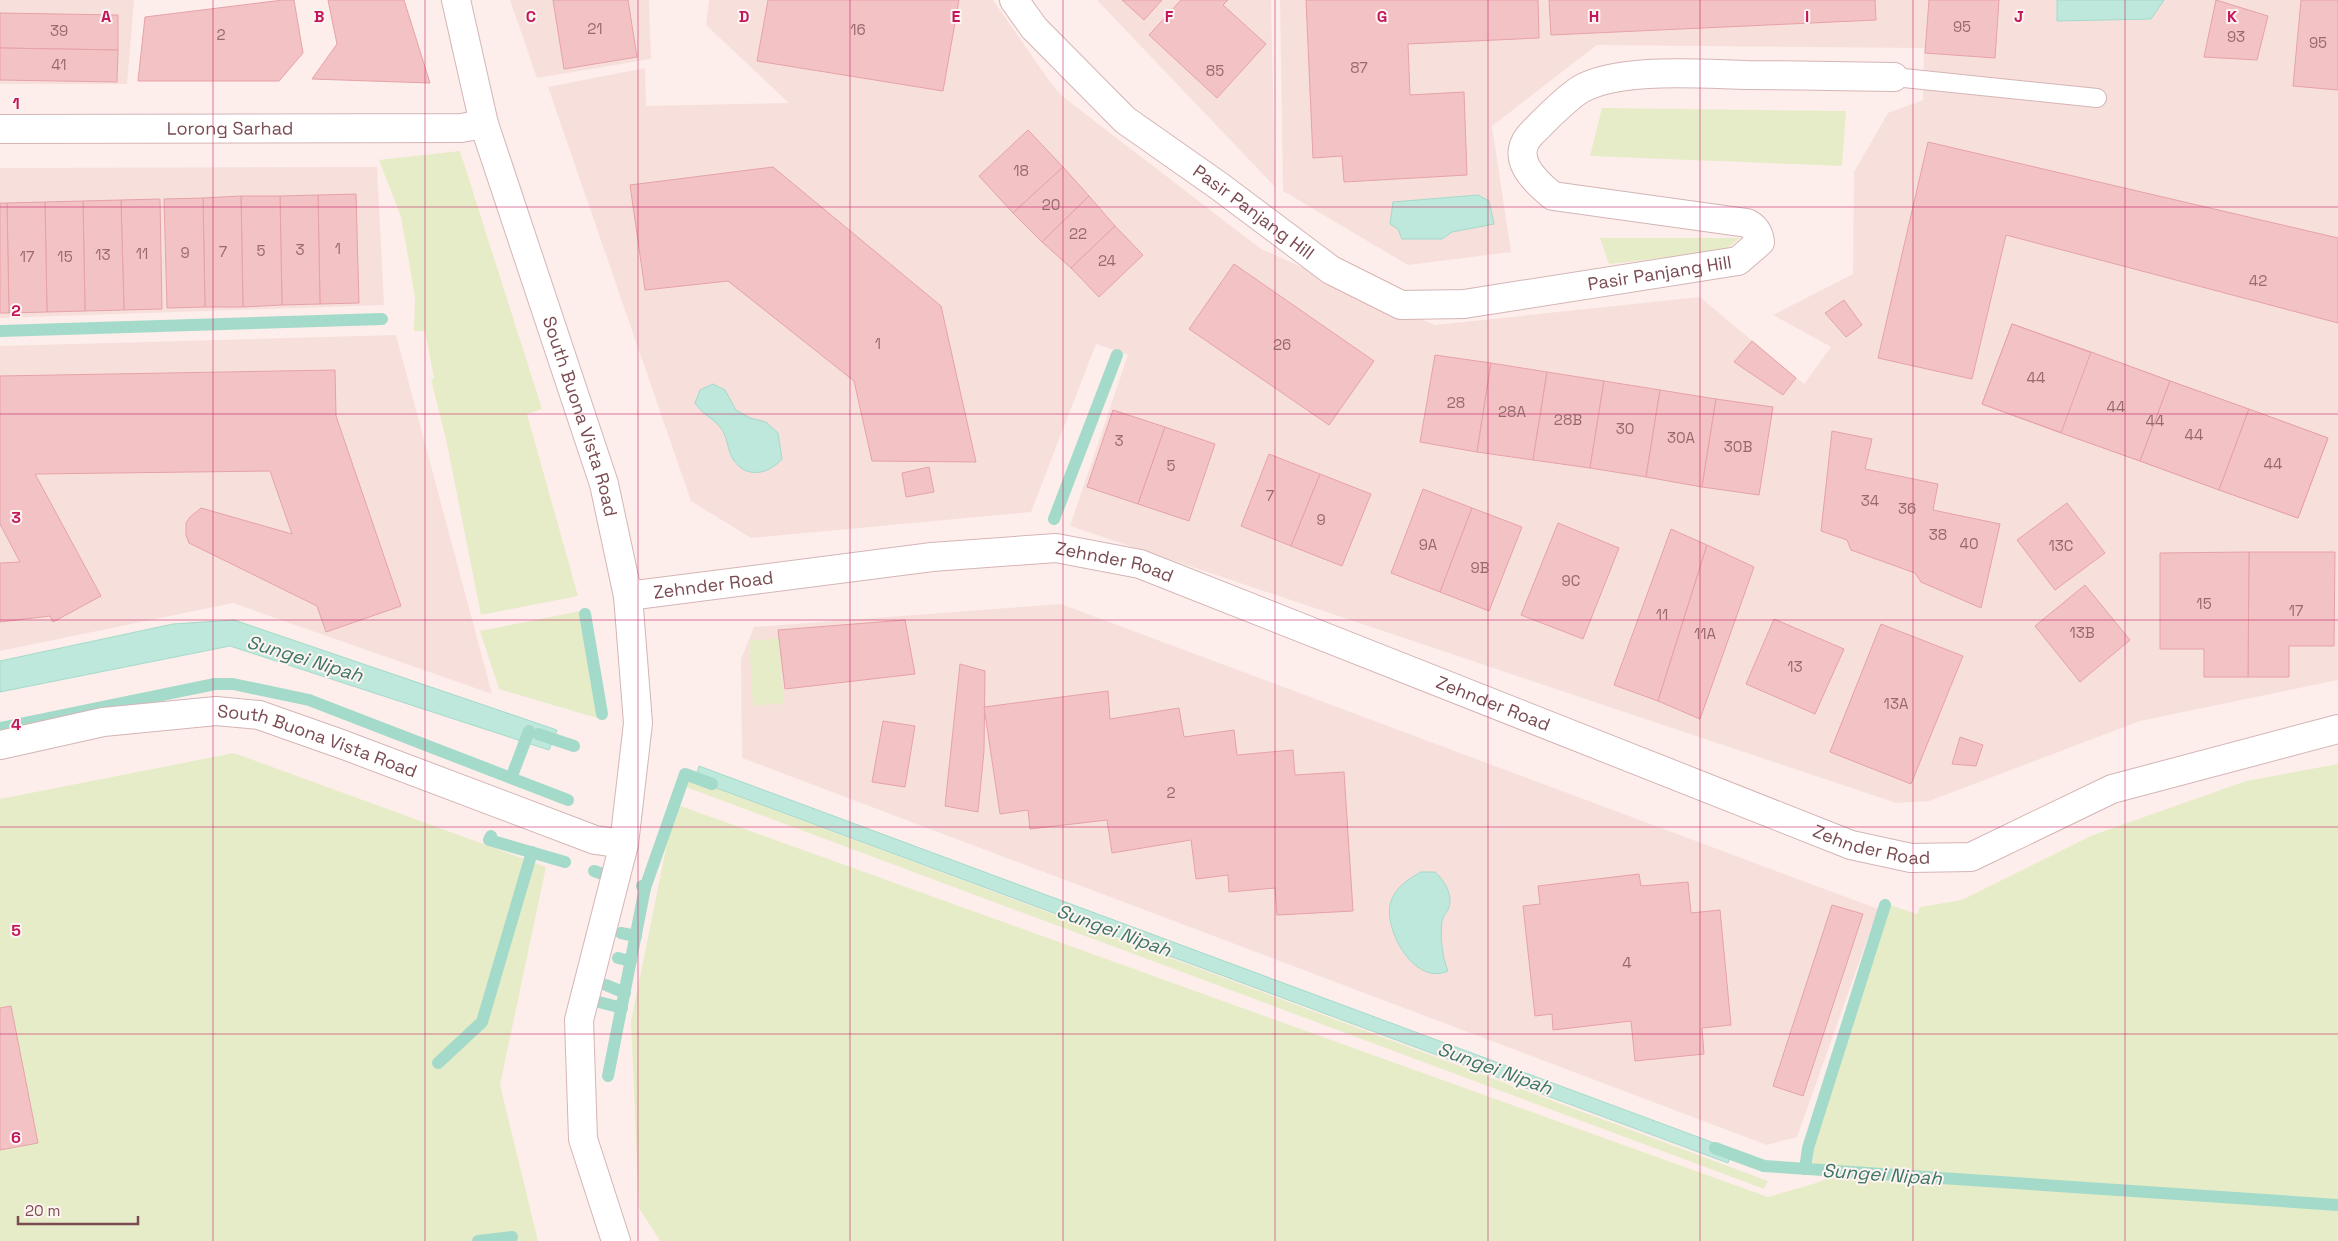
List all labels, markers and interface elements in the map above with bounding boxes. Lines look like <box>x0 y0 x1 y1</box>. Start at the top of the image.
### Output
text: A <box>101 6 111 27</box>
text: B <box>314 6 324 27</box>
text: C <box>526 6 536 27</box>
text: D <box>739 6 749 27</box>
text: E <box>952 6 961 27</box>
text: F <box>1165 6 1174 27</box>
text: G <box>1377 6 1387 27</box>
text: H <box>1589 6 1599 27</box>
text: I <box>1805 6 1809 27</box>
text: J <box>2014 6 2024 27</box>
text: K <box>2227 6 2237 27</box>
house number: 95 <box>1953 17 1971 36</box>
house number: 21 <box>587 19 603 38</box>
house number: 16 <box>850 20 866 39</box>
house number: 39 <box>50 21 68 40</box>
house number: 2 <box>216 25 226 44</box>
house number: 93 <box>2227 27 2245 46</box>
house number: 95 <box>2309 33 2327 52</box>
house number: 41 <box>51 55 67 74</box>
house number: 87 <box>1350 58 1368 77</box>
house number: 85 <box>1206 61 1224 80</box>
text: 1 <box>12 93 20 114</box>
street label: Lorong Sarhad <box>167 116 293 140</box>
street label: Pasir Panjang Hill <box>1189 159 1319 264</box>
house number: 18 <box>1013 161 1029 180</box>
house number: 20 <box>1042 195 1060 214</box>
house number: 22 <box>1069 224 1087 243</box>
house number: 1 <box>335 239 341 258</box>
house number: 3 <box>295 240 305 259</box>
house number: 5 <box>257 241 266 260</box>
house number: 7 <box>219 242 227 261</box>
house number: 9 <box>180 243 190 262</box>
house number: 11 <box>136 244 148 263</box>
house number: 13 <box>95 245 111 264</box>
house number: 17 <box>20 247 34 266</box>
house number: 15 <box>57 247 73 266</box>
street label: Pasir Panjang Hill <box>1586 250 1733 295</box>
house number: 24 <box>1098 251 1116 270</box>
house number: 42 <box>2249 271 2267 290</box>
text: 2 <box>11 300 21 321</box>
street label: South Buona Vista Road <box>538 313 623 519</box>
house number: 1 <box>875 334 881 353</box>
house number: 26 <box>1273 335 1291 354</box>
house number: 44 <box>2027 368 2045 387</box>
house number: 28 <box>1447 393 1465 412</box>
house number: 44 <box>2107 397 2125 416</box>
house number: 28A <box>1498 402 1526 421</box>
house number: 28B <box>1554 410 1582 429</box>
house number: 44 <box>2146 411 2164 430</box>
house number: 30 <box>1616 419 1634 438</box>
house number: 44 <box>2185 425 2203 444</box>
house number: 30A <box>1667 428 1696 447</box>
house number: 3 <box>1114 431 1124 450</box>
house number: 30B <box>1724 437 1752 456</box>
house number: 44 <box>2264 454 2282 473</box>
house number: 5 <box>1167 456 1176 475</box>
house number: 7 <box>1266 486 1274 505</box>
house number: 34 <box>1861 491 1879 510</box>
house number: 36 <box>1898 499 1916 518</box>
text: 3 <box>11 507 21 528</box>
house number: 9 <box>1316 510 1326 529</box>
house number: 38 <box>1929 525 1947 544</box>
house number: 40 <box>1960 534 1979 553</box>
house number: 9A <box>1419 535 1438 554</box>
street label: Zehnder Road <box>1054 536 1177 587</box>
house number: 13C <box>2049 536 2073 555</box>
house number: 9B <box>1470 558 1490 577</box>
street label: Zehnder Road <box>652 565 775 604</box>
house number: 9C <box>1562 571 1580 590</box>
house number: 15 <box>2196 594 2212 613</box>
house number: 17 <box>2289 601 2303 620</box>
house number: 11 <box>1656 605 1668 624</box>
house number: 13B <box>2069 623 2095 642</box>
house number: 11A <box>1694 624 1717 643</box>
water label: Sungei Nipah <box>244 629 366 688</box>
house number: 13 <box>1787 657 1803 676</box>
street label: Zehnder Road <box>1433 670 1554 736</box>
house number: 13A <box>1884 694 1909 713</box>
street label: South Buona Vista Road <box>216 699 421 783</box>
text: 4 <box>11 714 21 735</box>
house number: 2 <box>1166 783 1176 802</box>
street label: Zehnder Road <box>1810 819 1930 869</box>
water label: Sungei Nipah <box>1053 898 1175 963</box>
text: 5 <box>11 920 21 941</box>
house number: 4 <box>1622 953 1632 972</box>
water label: Sungei Nipah <box>1434 1036 1556 1101</box>
text: 6 <box>11 1127 21 1148</box>
water label: Sungei Nipah <box>1821 1158 1943 1191</box>
scale bar <box>18 1194 138 1226</box>
text: 20 m <box>25 1201 60 1220</box>

